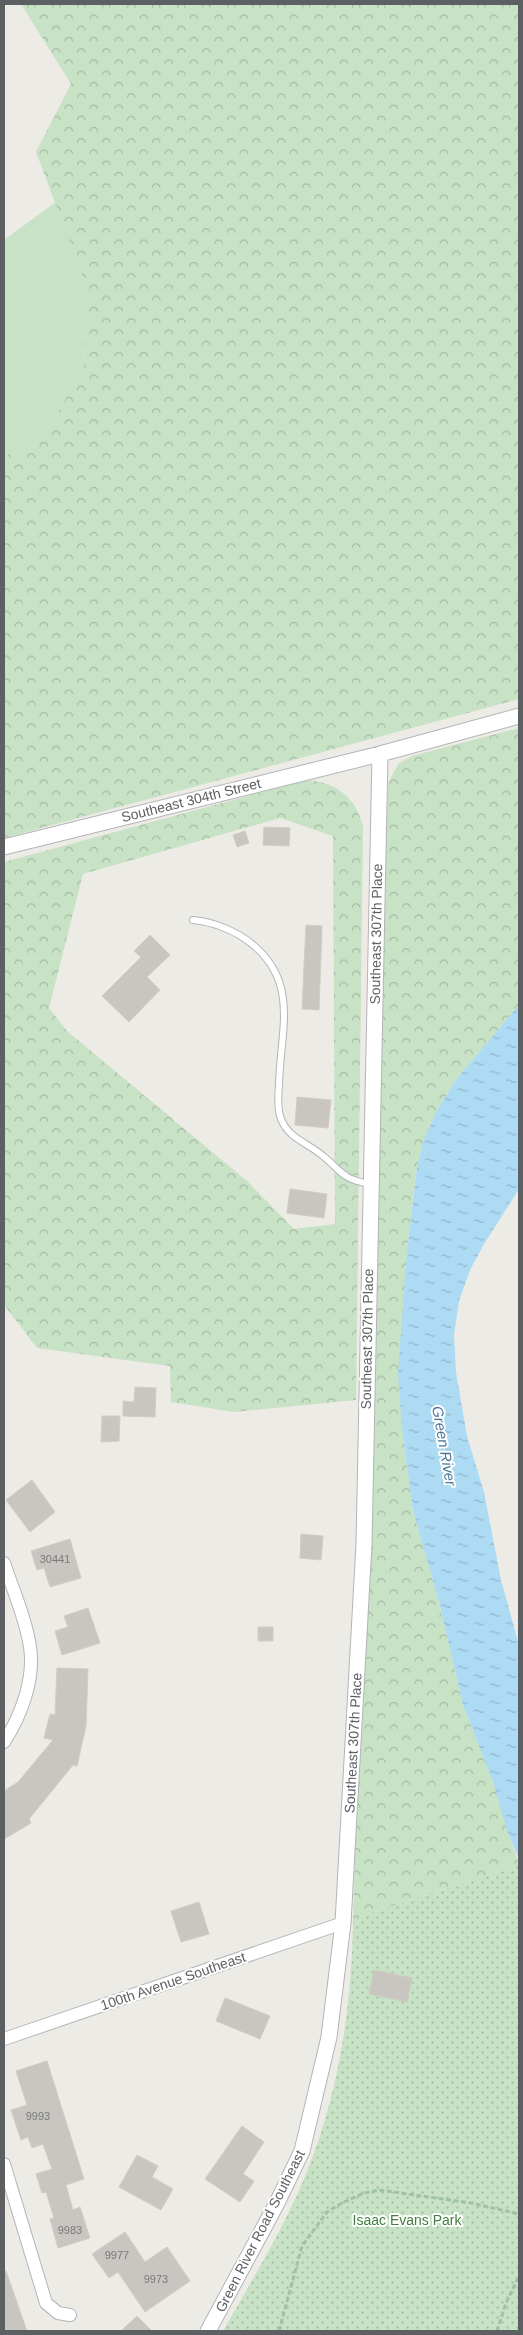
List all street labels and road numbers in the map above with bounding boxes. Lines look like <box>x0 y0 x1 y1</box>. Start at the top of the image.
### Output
street label: Southeast 304th Street <box>120 775 263 825</box>
street label: Southeast 307th Place <box>367 863 385 1005</box>
street label: Southeast 307th Place <box>358 1268 376 1410</box>
street label: Southeast 307th Place <box>341 1672 365 1814</box>
street label: 100th Avenue Southeast <box>98 1949 248 2013</box>
street label: Green River Road Southeast <box>212 2147 308 2315</box>

